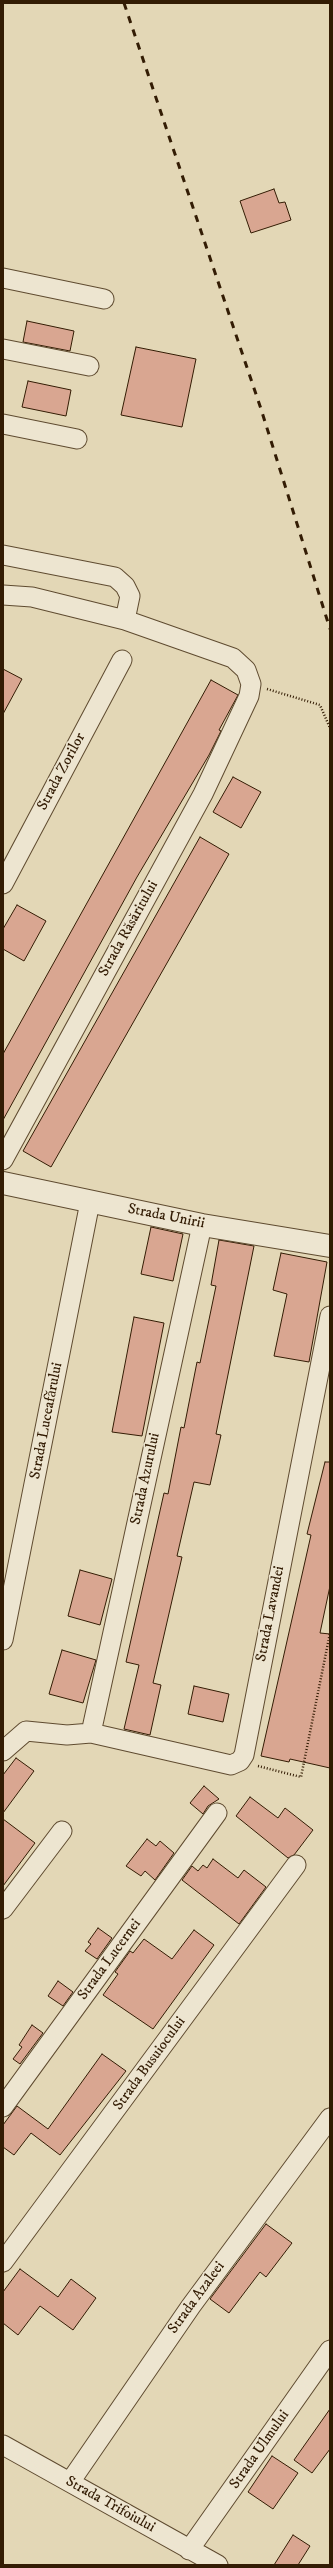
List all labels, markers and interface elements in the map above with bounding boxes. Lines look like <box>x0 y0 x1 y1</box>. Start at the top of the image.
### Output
street label: Strada Zorilor <box>34 730 90 814</box>
street label: Strada Răsăritului <box>95 878 163 980</box>
street label: Strada Unirii <box>126 1201 206 1233</box>
street label: Strada Luceafǎrului <box>27 1361 67 1481</box>
street label: Strada Azurului <box>127 1431 165 1527</box>
street label: Strada Lavandei <box>253 1565 289 1663</box>
street label: Strada Lucernei <box>75 1916 145 2004</box>
street label: Strada Busuiocului <box>110 2014 190 2114</box>
street label: Strada Azaleei <box>165 2258 229 2338</box>
street label: Strada Ulmului <box>226 2407 294 2493</box>
street label: Strada Trifoiului <box>62 2473 158 2537</box>

